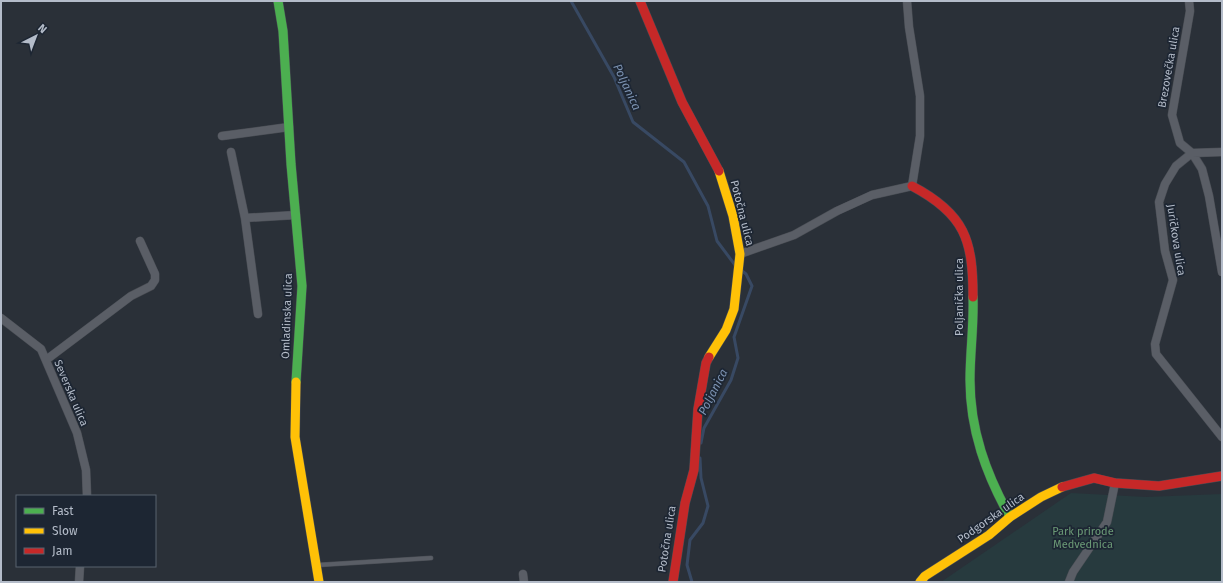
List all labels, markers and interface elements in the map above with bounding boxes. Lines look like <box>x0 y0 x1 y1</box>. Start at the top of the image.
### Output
north arrow <box>16 16 56 56</box>
text: N <box>35 22 49 36</box>
street label: Brezovečka ulica <box>1155 25 1183 109</box>
water label: Poljanica <box>610 62 644 113</box>
street label: Potočna ulica <box>728 179 756 247</box>
street label: Juričkova ulica <box>1164 203 1188 277</box>
street label: Poljanička ulica <box>953 258 966 336</box>
street label: Omladinska ulica <box>279 273 295 359</box>
street label: Severska ulica <box>51 358 91 428</box>
water label: Poljanica <box>695 367 731 417</box>
street label: Podgorska ulica <box>955 490 1027 546</box>
legend <box>16 495 156 567</box>
text: Fast <box>52 504 74 518</box>
street label: Potočna ulica <box>655 505 679 573</box>
text: Slow <box>52 524 78 538</box>
park label: Park prirode Medvednica <box>1052 525 1114 551</box>
text: Jam <box>52 544 72 558</box>

